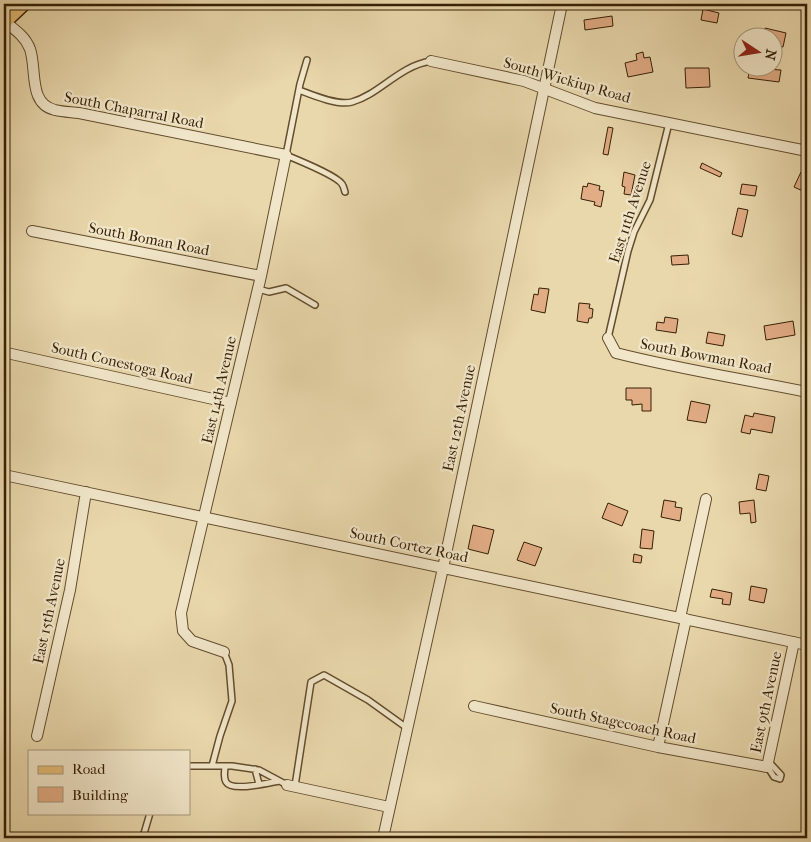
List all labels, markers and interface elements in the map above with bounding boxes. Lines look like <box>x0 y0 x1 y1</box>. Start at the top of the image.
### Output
north arrow <box>734 28 784 78</box>
text: N <box>761 48 780 62</box>
street label: South Wickiup Road <box>501 53 633 107</box>
street label: South Chaparral Road <box>63 88 206 133</box>
street label: East 11th Avenue <box>605 158 655 265</box>
street label: South Boman Road <box>87 218 212 260</box>
street label: East 14th Avenue <box>198 334 240 446</box>
street label: South Bowman Road <box>639 334 774 378</box>
street label: South Conestoga Road <box>50 338 195 388</box>
street label: East 12th Avenue <box>439 362 479 473</box>
street label: South Cortez Road <box>348 524 471 567</box>
street label: East 15th Avenue <box>29 556 69 665</box>
street label: East 9th Avenue <box>746 649 786 754</box>
street label: South Stagecoach Road <box>548 699 698 747</box>
legend <box>28 750 190 814</box>
text: Road <box>72 760 106 778</box>
text: Building <box>72 786 129 804</box>

